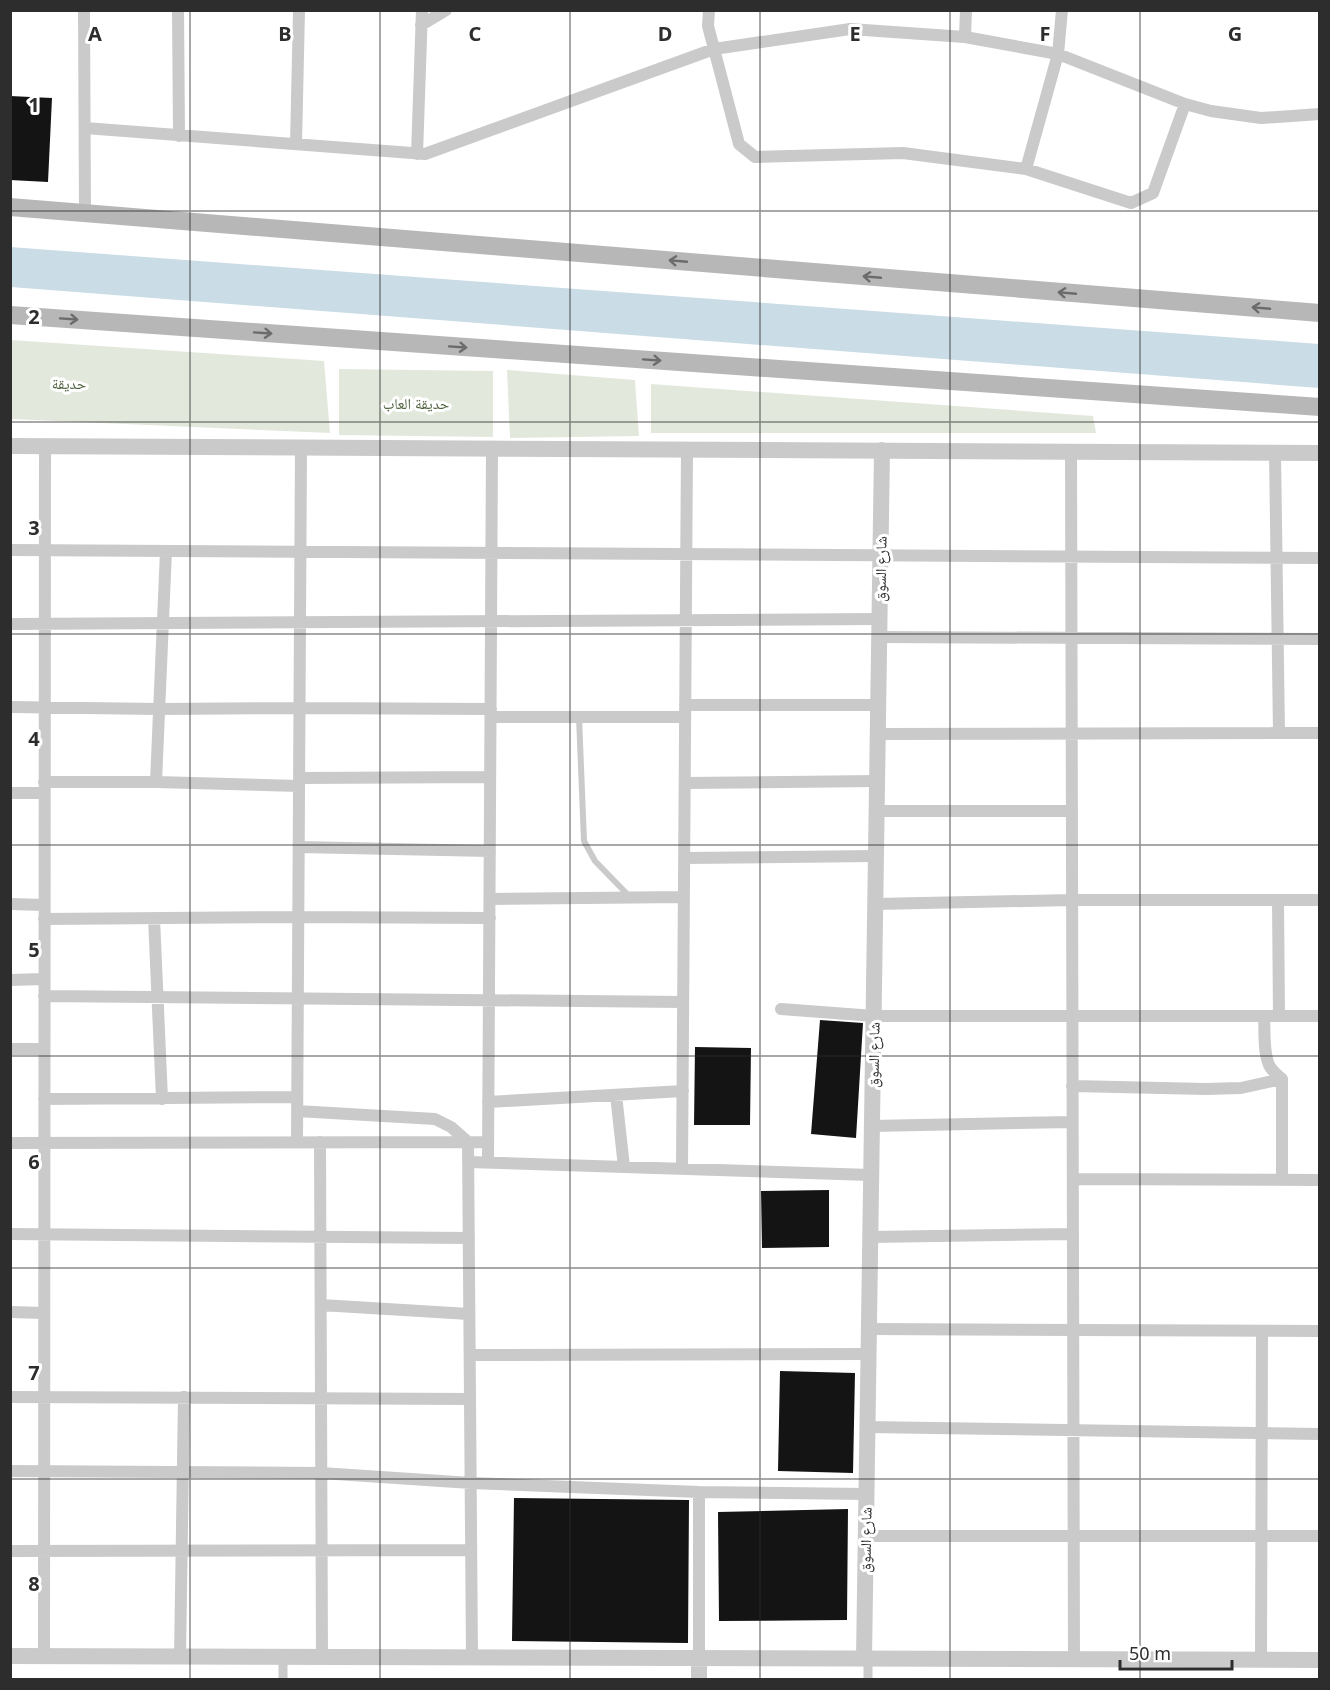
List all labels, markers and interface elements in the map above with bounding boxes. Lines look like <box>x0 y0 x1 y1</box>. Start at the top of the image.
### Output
text: A <box>88 20 102 47</box>
text: B <box>278 20 292 47</box>
text: C <box>469 20 482 47</box>
text: D <box>658 20 672 47</box>
text: E <box>849 20 861 47</box>
text: F <box>1040 20 1050 47</box>
text: G <box>1228 20 1242 47</box>
text: 1 <box>28 91 40 118</box>
one-way arrow <box>669 256 689 267</box>
one-way arrow <box>863 271 883 282</box>
one-way arrow <box>1057 287 1077 298</box>
one-way arrow <box>1252 302 1272 313</box>
text: 2 <box>28 303 40 330</box>
one-way arrow <box>58 314 78 325</box>
one-way arrow <box>253 328 273 339</box>
one-way arrow <box>447 341 467 352</box>
one-way arrow <box>642 355 662 366</box>
park label: حديقة <box>52 373 87 393</box>
park label: حديقة العاب <box>383 393 450 413</box>
text: 3 <box>28 514 40 541</box>
street label: شارع السوق <box>869 536 892 602</box>
text: 4 <box>28 725 40 752</box>
text: 5 <box>28 936 40 963</box>
street label: شارع السوق <box>862 1022 885 1088</box>
text: 6 <box>28 1148 40 1175</box>
text: 7 <box>28 1359 40 1386</box>
street label: شارع السوق <box>854 1507 877 1573</box>
text: 8 <box>28 1570 40 1597</box>
scale bar <box>1120 1633 1232 1671</box>
text: 50 m <box>1129 1641 1171 1665</box>

